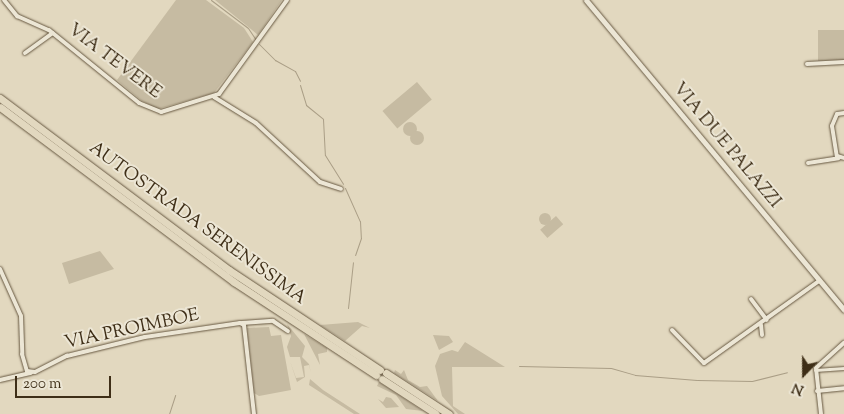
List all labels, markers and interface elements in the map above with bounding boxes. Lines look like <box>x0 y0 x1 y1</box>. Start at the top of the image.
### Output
street label: VIA TEVERE <box>63 20 165 104</box>
street label: VIA DUE PALAZZI <box>667 79 785 213</box>
street label: AUTOSTRADA SERENISSIMA <box>84 138 310 310</box>
street label: VIA PROIMBOE <box>63 305 201 355</box>
north arrow <box>779 349 829 399</box>
scale bar <box>18 366 114 398</box>
text: 200 m <box>23 374 62 395</box>
text: N <box>789 377 807 399</box>

